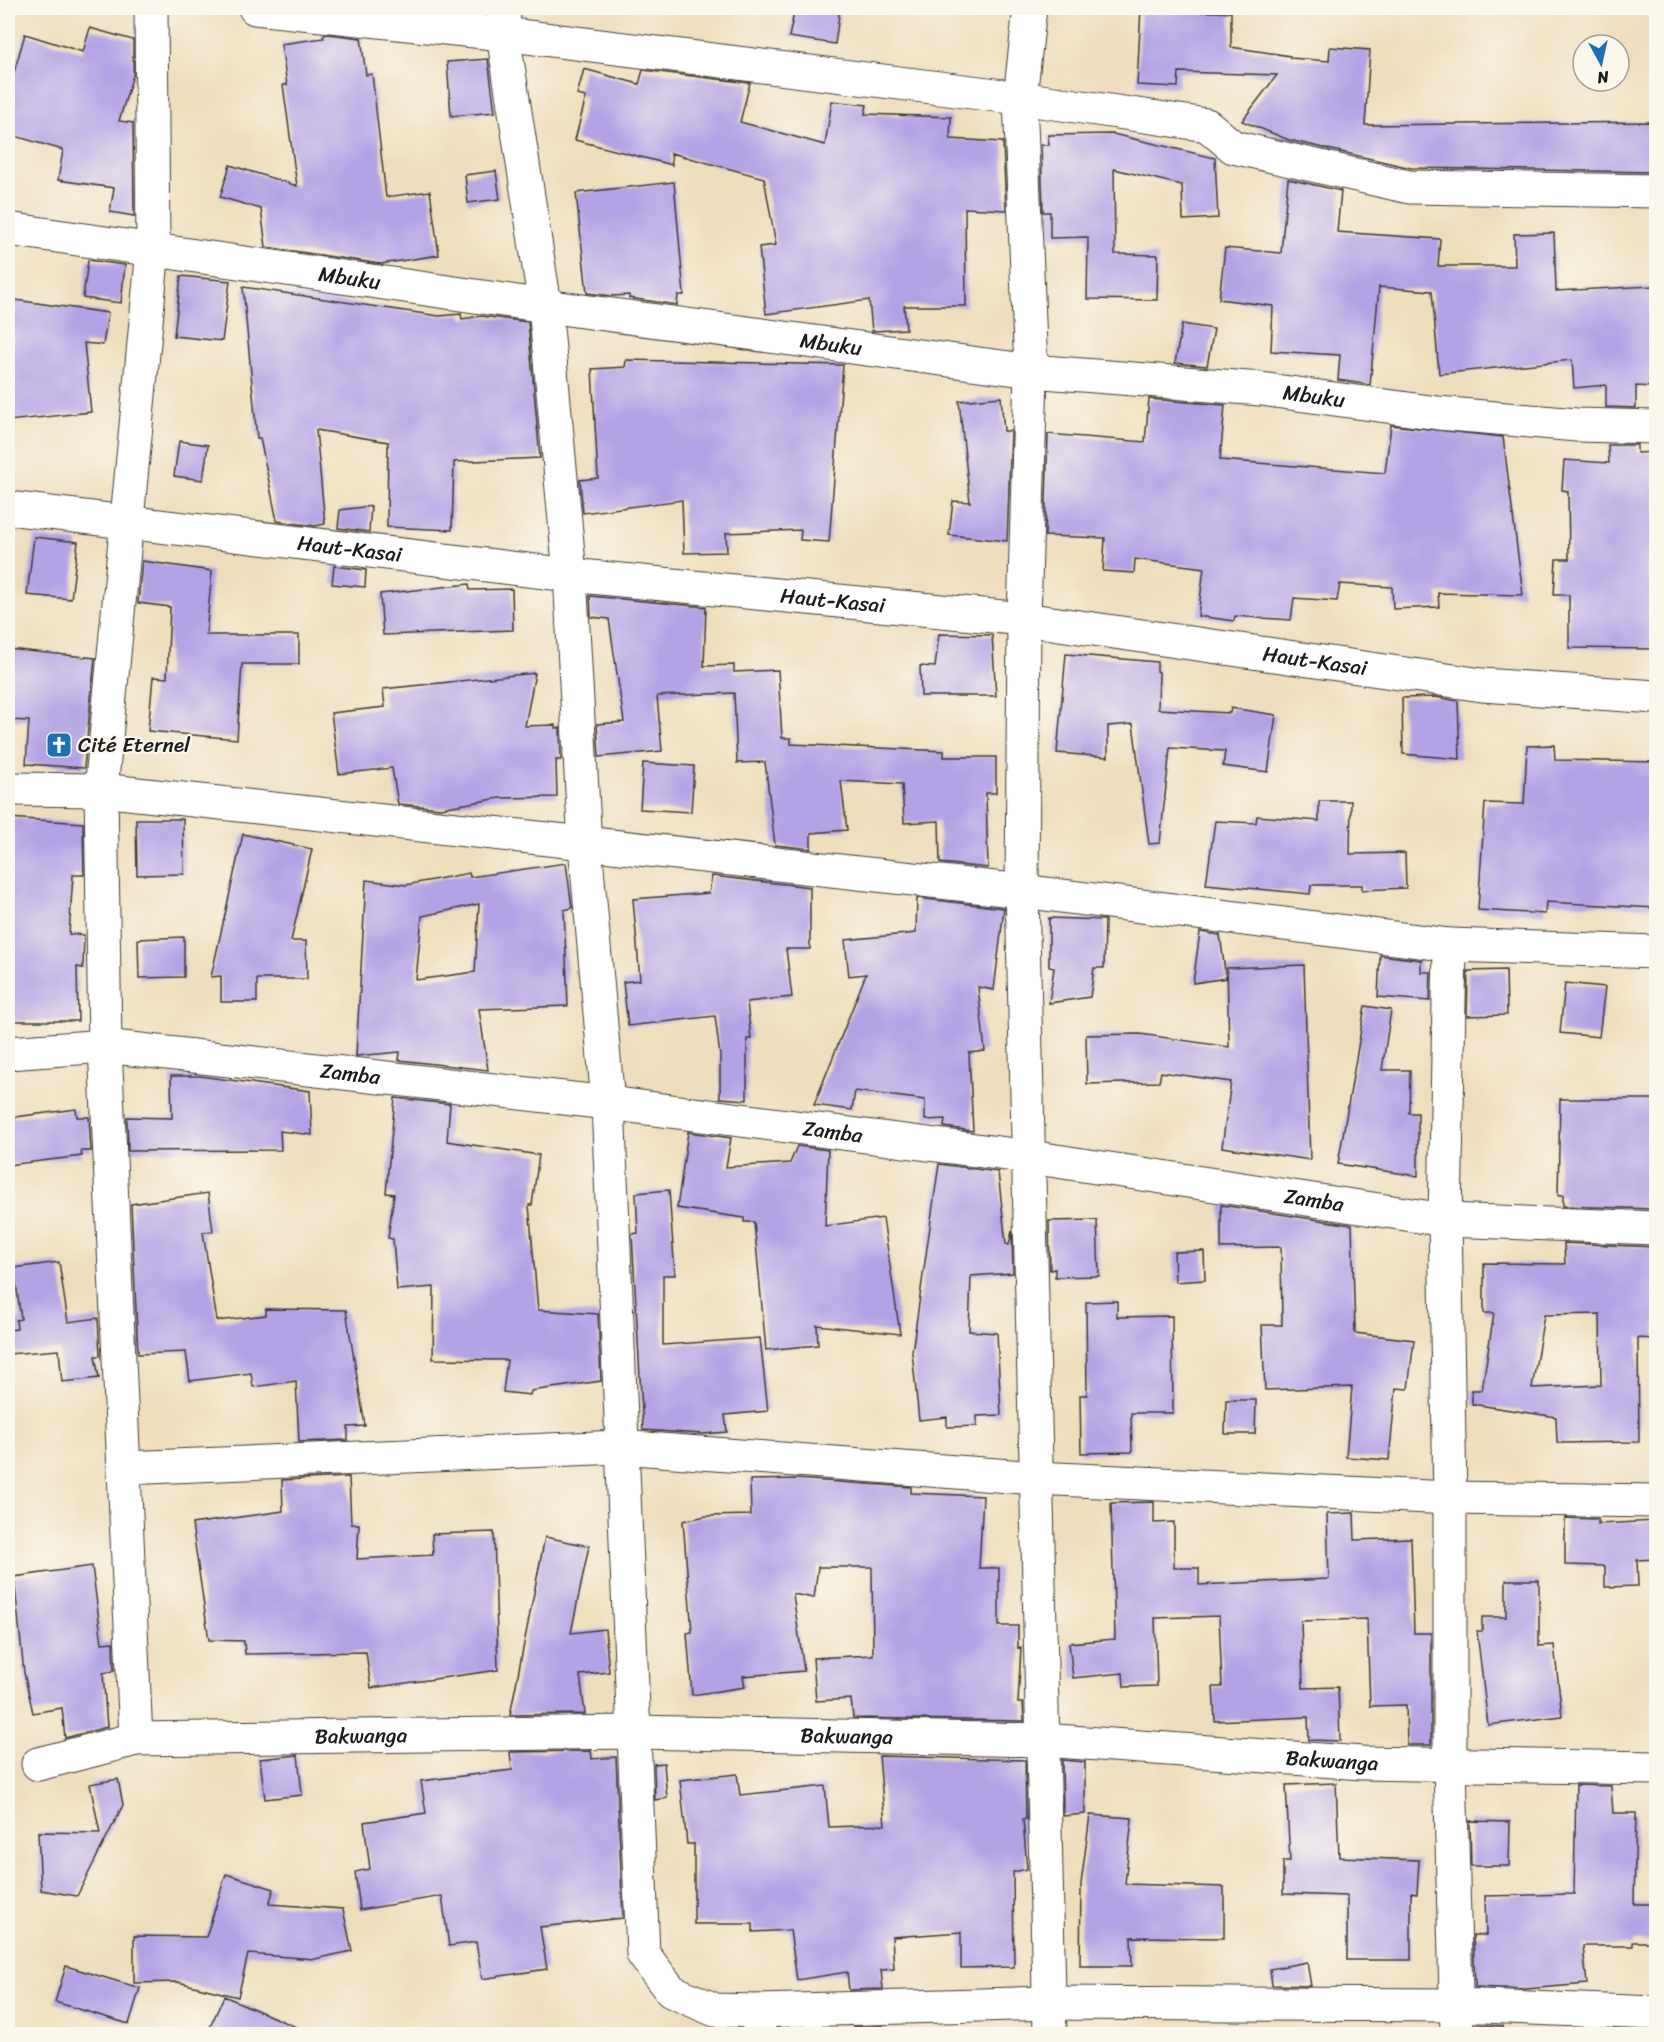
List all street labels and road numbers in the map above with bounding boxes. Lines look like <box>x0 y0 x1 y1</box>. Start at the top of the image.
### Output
street label: Mbuku <box>316 255 384 301</box>
street label: Mbuku <box>798 321 865 367</box>
street label: Mbuku <box>1281 373 1348 419</box>
street label: Haut-Kasai <box>295 524 405 574</box>
street label: Haut-Kasai <box>779 576 888 625</box>
street label: Haut-Kasai <box>1260 635 1371 687</box>
street label: Zamba <box>318 1052 383 1096</box>
street label: Zamba <box>801 1109 865 1154</box>
street label: Zamba <box>1281 1177 1347 1223</box>
street label: Bakwanga <box>314 1716 408 1755</box>
street label: Bakwanga <box>800 1716 894 1756</box>
street label: Bakwanga <box>1284 1739 1379 1782</box>

